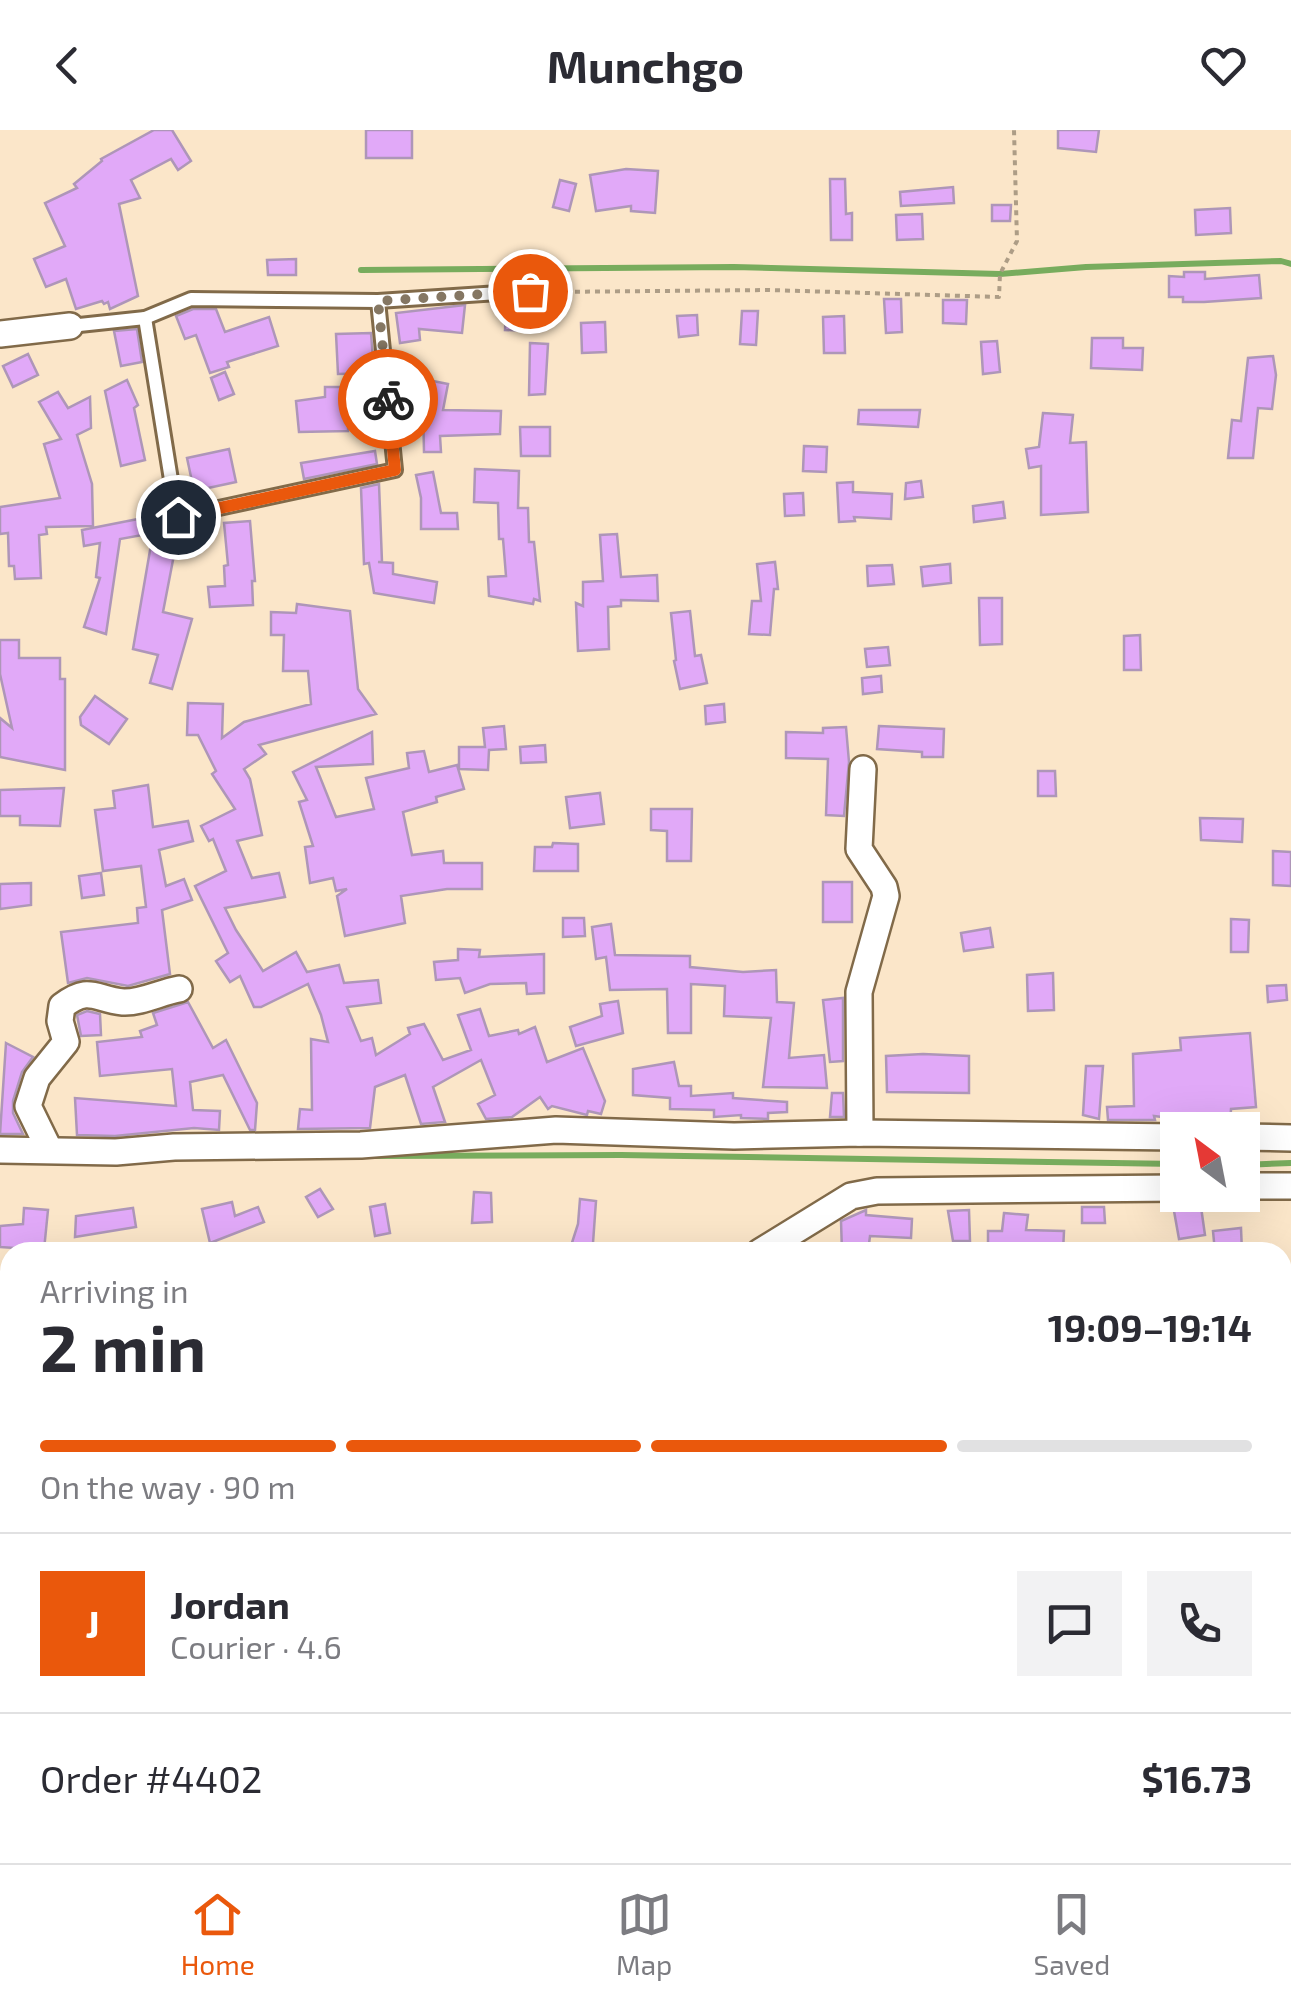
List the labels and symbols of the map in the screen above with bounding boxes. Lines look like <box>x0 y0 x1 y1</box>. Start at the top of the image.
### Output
pin <box>488 249 573 334</box>
courier <box>338 349 438 449</box>
pin <box>136 475 221 560</box>
north arrow <box>1160 1112 1260 1212</box>

